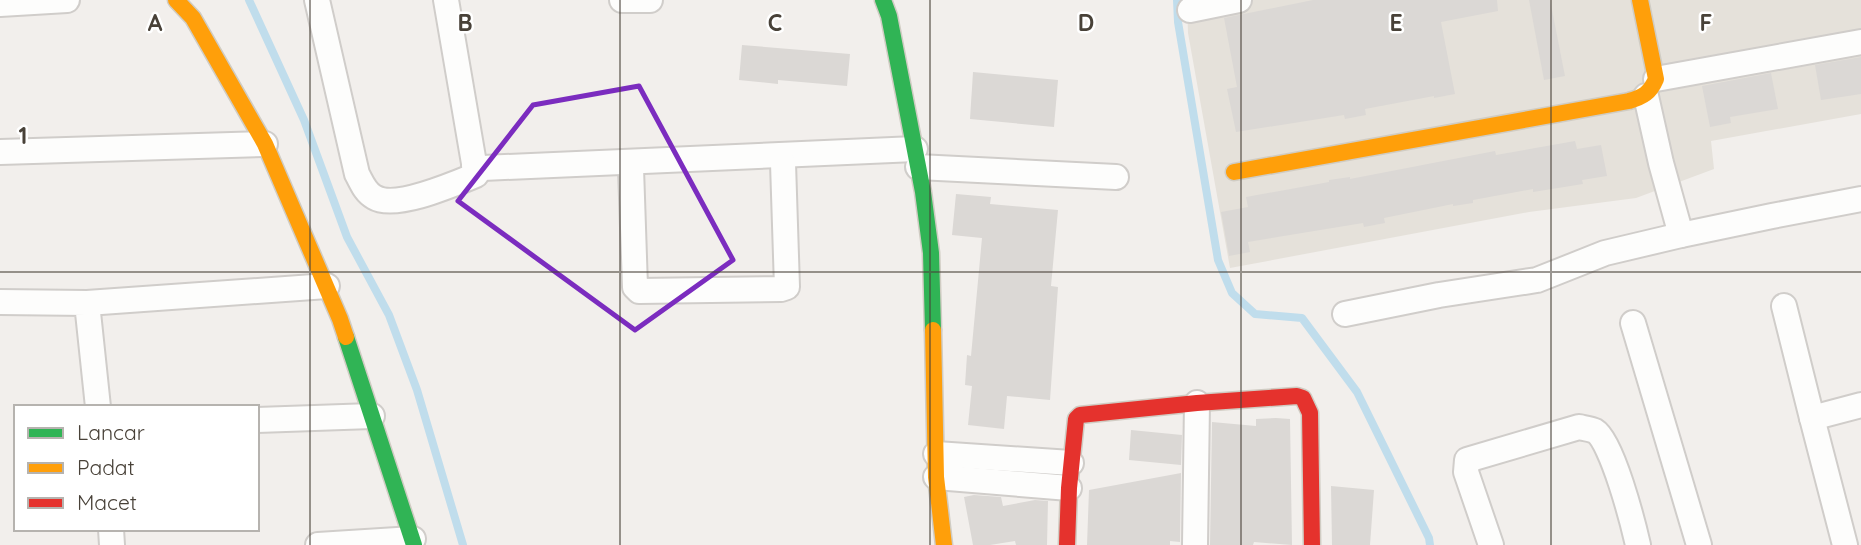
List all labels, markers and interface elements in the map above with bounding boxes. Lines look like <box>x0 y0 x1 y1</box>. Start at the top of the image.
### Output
text: A <box>148 8 163 37</box>
text: B <box>457 8 473 37</box>
text: C <box>768 8 782 37</box>
text: D <box>1078 8 1094 37</box>
text: E <box>1389 8 1403 37</box>
text: F <box>1700 8 1712 37</box>
text: 1 <box>19 121 27 150</box>
legend <box>14 405 259 531</box>
text: Lancar <box>77 419 145 445</box>
text: Padat <box>77 454 135 480</box>
text: Macet <box>77 489 137 515</box>

